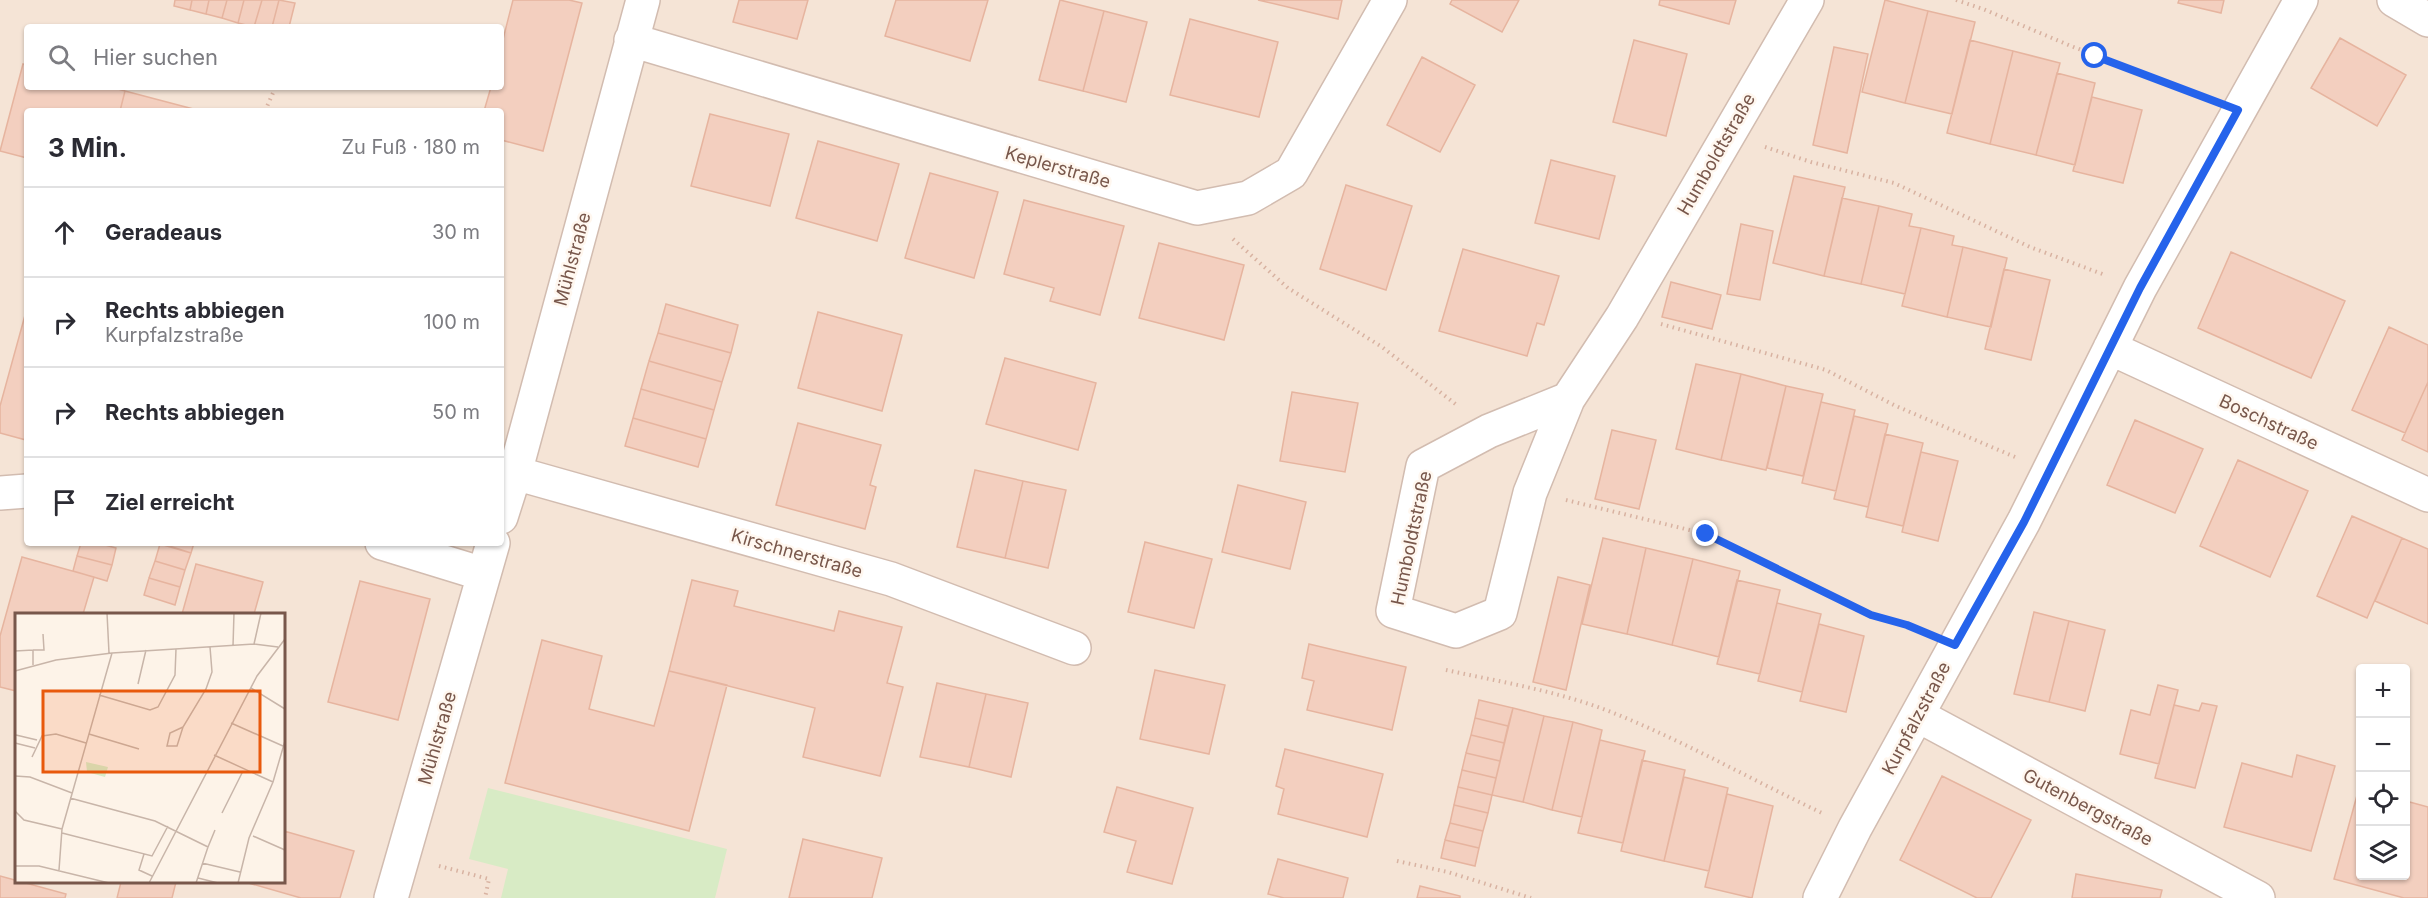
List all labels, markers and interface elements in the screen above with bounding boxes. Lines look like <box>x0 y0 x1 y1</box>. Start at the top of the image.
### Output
search box <box>24 24 504 90</box>
icon: search <box>45 41 78 74</box>
route start <box>2081 42 2107 68</box>
text: Hier suchen <box>93 44 218 70</box>
street label: Humboldtstraße <box>1673 90 1759 218</box>
text: 3 Min. <box>48 132 127 163</box>
text: Zu Fuß · 180 m <box>341 135 480 159</box>
street label: Keplerstraße <box>1003 142 1113 192</box>
street label: Mühlstraße <box>549 210 595 308</box>
icon: ahead <box>48 216 81 249</box>
text: Geradeaus <box>105 219 222 245</box>
text: 30 m <box>432 220 480 244</box>
text: Rechts abbiegen <box>105 297 285 323</box>
icon: right <box>48 306 81 339</box>
text: 100 m <box>423 310 480 334</box>
text: Kurpfalzstraße <box>105 323 244 347</box>
street label: Boschstraße <box>2216 390 2322 454</box>
icon: right <box>48 396 81 429</box>
text: Rechts abbiegen <box>105 399 285 425</box>
text: 50 m <box>432 400 480 424</box>
street label: Humboldtstraße <box>1387 469 1435 607</box>
icon: arrive <box>48 486 81 519</box>
text: Ziel erreicht <box>105 489 234 515</box>
route end <box>1692 520 1718 546</box>
street label: Kirschnerstraße <box>729 524 865 582</box>
inset map <box>15 613 285 883</box>
street label: Kurpfalzstraße <box>1877 658 1955 778</box>
map controls <box>2356 664 2410 880</box>
button: + <box>2356 664 2410 718</box>
street label: Mühlstraße <box>414 689 460 787</box>
button: − <box>2356 718 2410 772</box>
street label: Gutenbergstraße <box>2020 764 2156 850</box>
button: locate <box>2356 772 2410 826</box>
button: layers <box>2356 826 2410 880</box>

